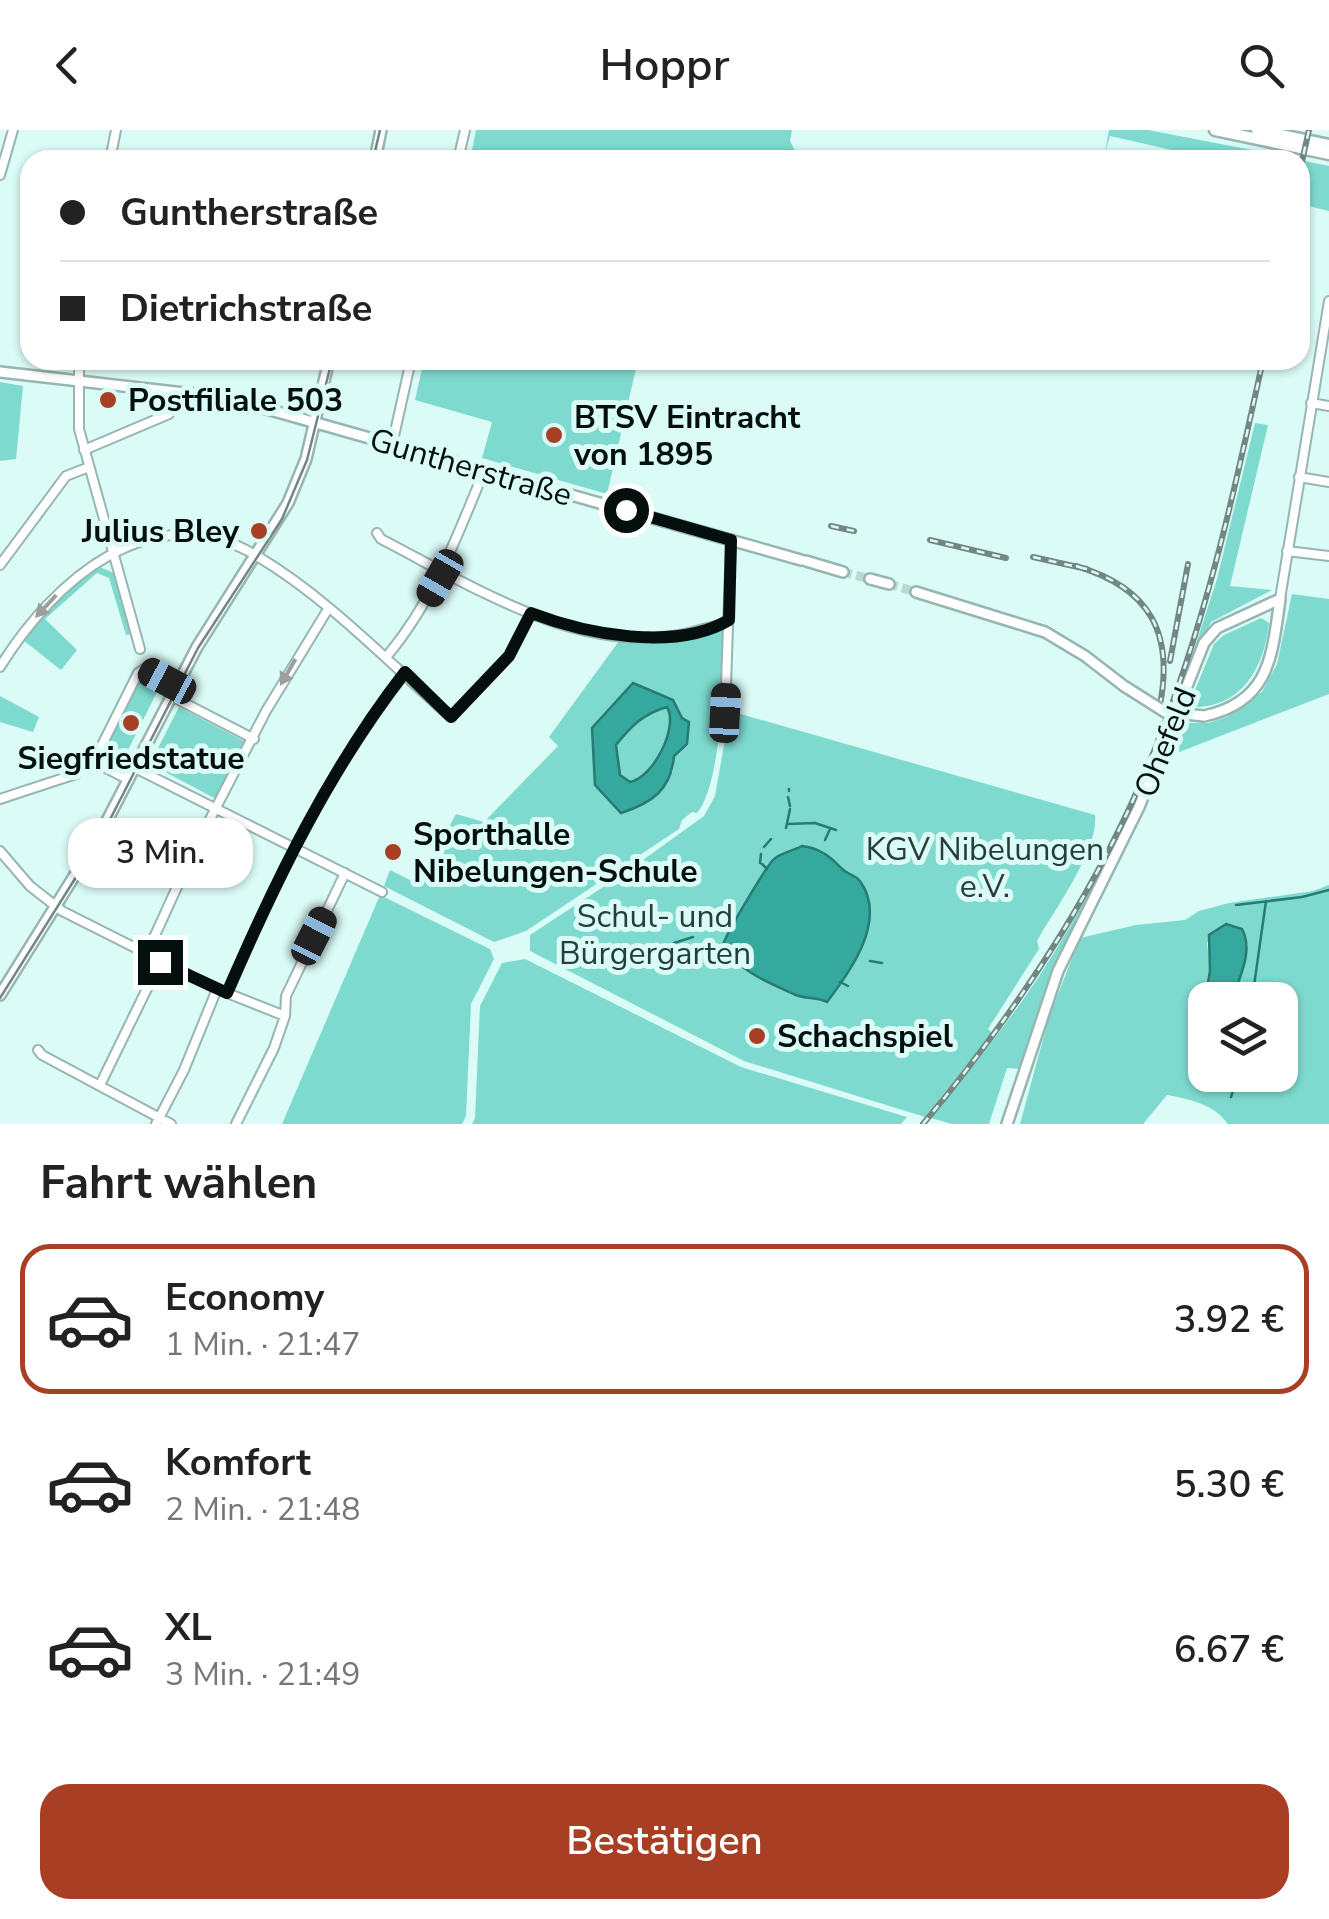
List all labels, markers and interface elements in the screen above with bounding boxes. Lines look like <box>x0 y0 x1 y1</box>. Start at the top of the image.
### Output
text: Hoppr <box>600 35 729 96</box>
icon: back <box>40 38 95 93</box>
icon: search <box>1234 38 1289 93</box>
text: Guntherstraße <box>120 187 378 238</box>
text: Dietrichstraße <box>120 283 372 334</box>
place label: Postfiliale 503 <box>128 379 343 422</box>
marker: Postfiliale 503 <box>97 389 119 411</box>
place label: BTSV Eintracht von 1895 <box>573 396 801 476</box>
street label: Guntherstraße <box>365 418 577 517</box>
marker: BTSV Eintracht von 1895 <box>543 424 565 446</box>
route start <box>604 488 649 533</box>
place label: Julius Bley <box>81 510 240 553</box>
marker: Julius Bley <box>248 520 270 542</box>
car <box>412 545 468 611</box>
one-way arrow <box>35 594 58 618</box>
car <box>133 654 201 708</box>
one-way arrow <box>279 658 297 686</box>
street label: Ohefeld <box>1124 681 1207 804</box>
car <box>708 682 742 744</box>
marker: Siegfriedstatue <box>120 712 142 734</box>
place label: Siegfriedstatue <box>17 737 245 780</box>
place label: Sporthalle Nibelungen-Schule <box>413 813 698 893</box>
callout: 3 Min. <box>68 817 252 887</box>
park label: KGV Nibelungen e.V. <box>866 828 1104 908</box>
text: 3 Min. <box>116 831 205 874</box>
marker: Sporthalle Nibelungen-Schule <box>382 841 404 863</box>
park label: Schul- und Bürgergarten <box>559 895 751 975</box>
car <box>287 902 341 970</box>
route end <box>138 940 183 985</box>
map controls <box>1188 982 1298 1092</box>
button: layers <box>1188 982 1298 1092</box>
place label: Schachspiel <box>777 1015 953 1058</box>
marker: Schachspiel <box>746 1025 768 1047</box>
text: Fahrt wählen <box>40 1153 317 1214</box>
text: Economy <box>165 1272 324 1323</box>
icon: car <box>45 1274 135 1364</box>
text: 3.92 € <box>1174 1294 1284 1345</box>
text: 1 Min. · 21:47 <box>165 1323 361 1366</box>
text: Komfort <box>165 1437 311 1488</box>
icon: car <box>45 1439 135 1529</box>
text: 5.30 € <box>1174 1459 1284 1510</box>
text: 2 Min. · 21:48 <box>165 1488 361 1531</box>
text: XL <box>165 1602 212 1653</box>
icon: car <box>45 1604 135 1694</box>
text: 6.67 € <box>1174 1624 1284 1675</box>
text: 3 Min. · 21:49 <box>165 1653 361 1696</box>
button: Bestätigen <box>40 1784 1289 1899</box>

